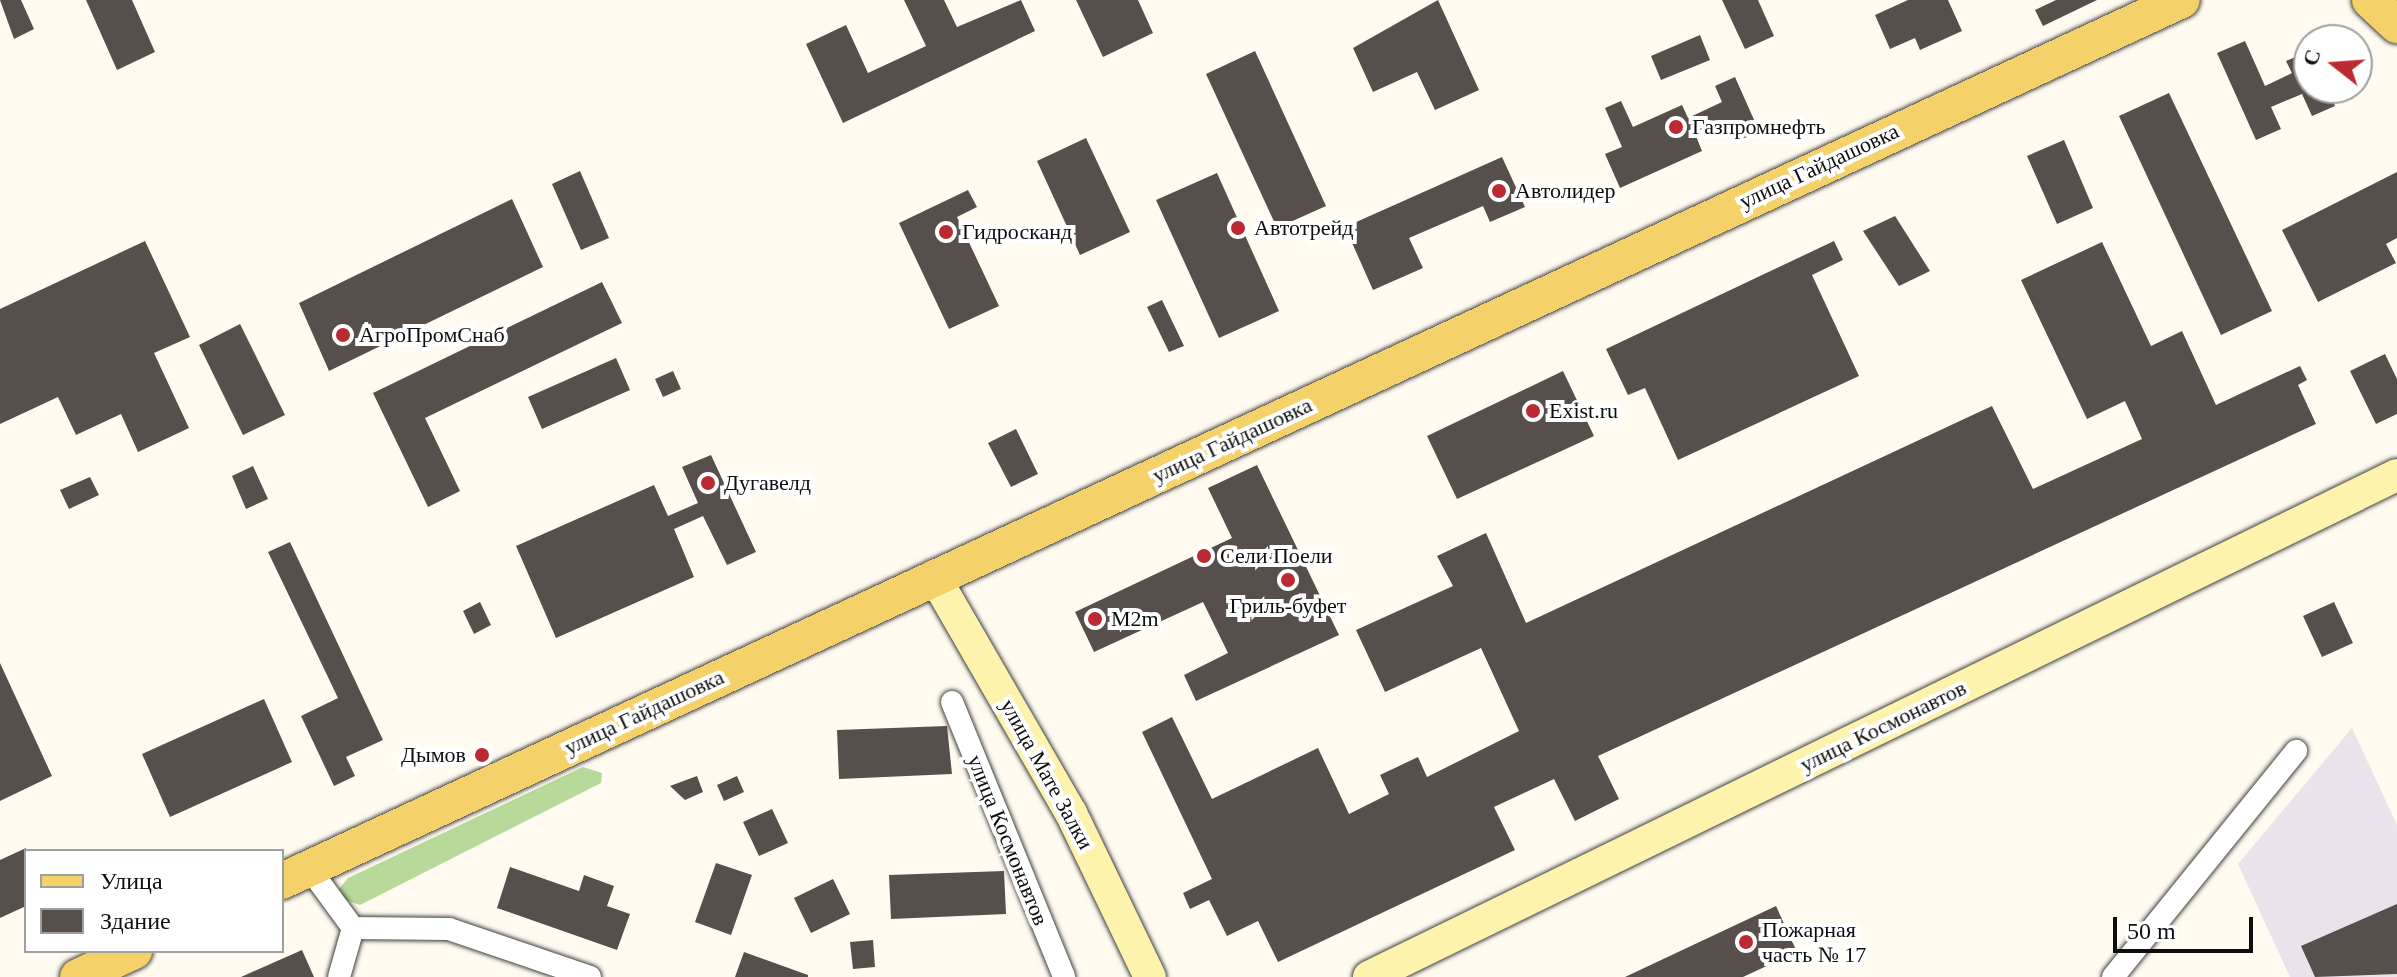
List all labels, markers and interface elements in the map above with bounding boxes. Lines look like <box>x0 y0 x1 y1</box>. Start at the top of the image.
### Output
north arrow <box>2293 24 2373 104</box>
text: С <box>2297 46 2326 69</box>
place label: Газпромнефть <box>1692 114 1826 140</box>
street label: улица Гайдашовка <box>1735 117 1903 215</box>
marker: Газпромнефть <box>1667 118 1685 136</box>
place label: Автолидер <box>1515 178 1615 204</box>
marker: Автолидер <box>1490 182 1508 200</box>
place label: Автотрейд <box>1254 215 1353 241</box>
place label: Гидросканд <box>962 219 1072 245</box>
marker: Автотрейд <box>1229 219 1247 237</box>
marker: Гидросканд <box>937 223 955 241</box>
place label: АгроПромСнаб <box>359 322 505 348</box>
marker: АгроПромСнаб <box>334 326 352 344</box>
street label: улица Гайдашовка <box>1148 391 1316 489</box>
place label: Exist.ru <box>1549 398 1618 424</box>
marker: Exist.ru <box>1524 402 1542 420</box>
place label: Дугавелд <box>724 470 811 496</box>
marker: Дугавелд <box>699 474 717 492</box>
place label: Сели Поели <box>1220 543 1333 569</box>
marker: Сели Поели <box>1195 547 1213 565</box>
marker: Гриль-буфет <box>1279 571 1297 589</box>
place label: Гриль-буфет <box>1230 593 1346 619</box>
place label: М2m <box>1111 606 1159 632</box>
marker: М2m <box>1086 610 1104 628</box>
street label: улица Гайдашовка <box>560 663 728 761</box>
street label: улица Космонавтов <box>1796 674 1970 778</box>
street label: улица Мате Залки <box>995 694 1099 854</box>
place label: Дымов <box>401 742 466 768</box>
marker: Дымов <box>473 746 491 764</box>
street label: улица Космонавтов <box>962 751 1054 929</box>
legend <box>24 849 284 953</box>
text: Улица <box>100 868 163 894</box>
scale bar <box>2117 901 2257 951</box>
text: Здание <box>100 908 171 934</box>
place label: Пожарная часть № 17 <box>1762 916 1866 968</box>
text: 50 m <box>2127 918 2176 944</box>
marker: Пожарная часть № 17 <box>1737 933 1755 951</box>

